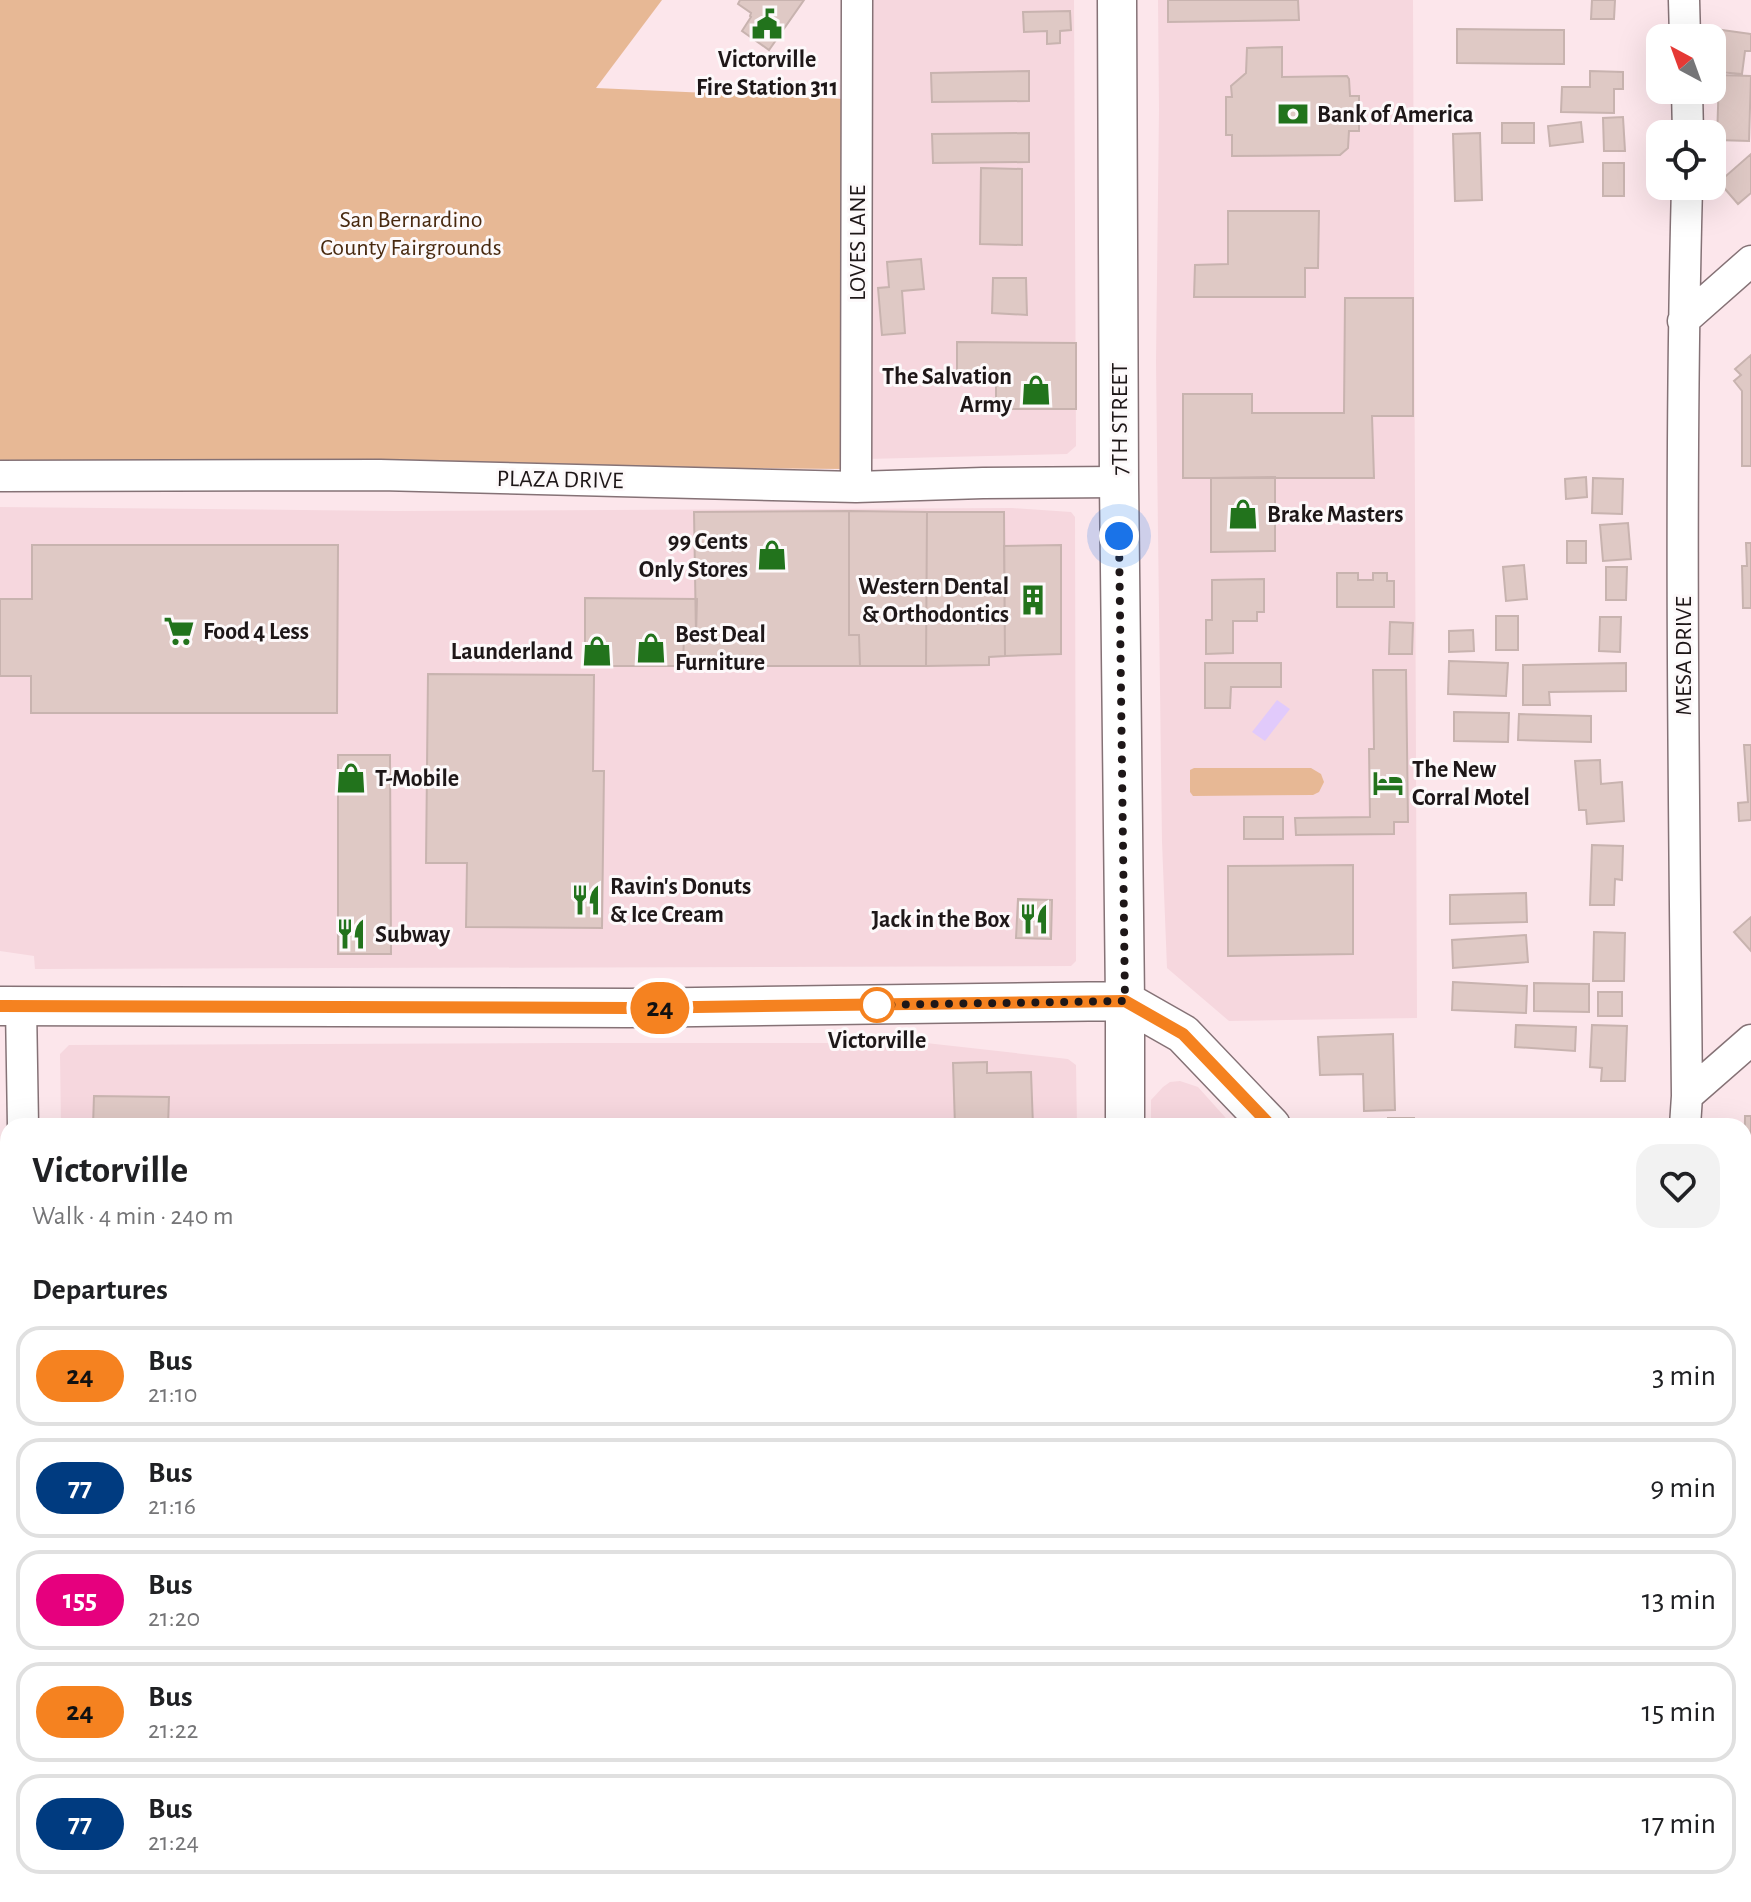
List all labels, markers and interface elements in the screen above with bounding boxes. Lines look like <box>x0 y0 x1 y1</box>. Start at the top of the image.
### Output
public building icon: Victorville Fire Station 311 <box>750 7 784 41</box>
north arrow <box>1646 24 1726 104</box>
map controls <box>1646 24 1726 200</box>
place label: Victorville Fire Station 311 <box>696 48 838 100</box>
bank icon: Bank of America <box>1276 97 1310 131</box>
place label: Bank of America <box>1317 103 1474 127</box>
button: locate <box>1646 120 1726 200</box>
street label: LOVES LANE <box>846 184 870 301</box>
park label: San Bernardino County Fairgrounds <box>320 208 502 260</box>
street label: 7TH STREET <box>1108 362 1132 476</box>
place label: The Salvation Army <box>882 365 1012 417</box>
shop icon: The Salvation Army <box>1019 373 1053 407</box>
street label: PLAZA DRIVE <box>496 467 624 493</box>
shop icon: Brake Masters <box>1226 497 1260 531</box>
place label: Brake Masters <box>1267 503 1403 527</box>
your location <box>1099 516 1139 556</box>
place label: 99 Cents Only Stores <box>639 530 748 582</box>
shop icon: 99 Cents Only Stores <box>755 538 789 572</box>
place label: Western Dental & Orthodontics <box>858 575 1009 627</box>
building icon: Western Dental & Orthodontics <box>1016 583 1050 617</box>
street label: MESA DRIVE <box>1672 596 1696 716</box>
supermarket icon: Food 4 Less <box>162 614 196 648</box>
place label: Food 4 Less <box>203 620 309 644</box>
place label: Best Deal Furniture <box>675 623 766 675</box>
shop icon: Best Deal Furniture <box>634 631 668 665</box>
shop icon: Launderland <box>580 634 614 668</box>
place label: Launderland <box>451 640 573 664</box>
place label: The New Corral Motel <box>1412 758 1530 810</box>
shop icon: T-Mobile <box>334 761 368 795</box>
hotel icon: The New Corral Motel <box>1371 766 1405 800</box>
place label: T-Mobile <box>375 767 459 791</box>
place label: Ravin's Donuts & Ice Cream <box>610 875 751 927</box>
restaurant icon: Ravin's Donuts & Ice Cream <box>569 883 603 917</box>
restaurant icon: Jack in the Box <box>1017 902 1051 936</box>
place label: Jack in the Box <box>871 908 1010 932</box>
restaurant icon: Subway <box>334 917 368 951</box>
place label: Subway <box>375 923 451 947</box>
line badge: 24 <box>624 982 696 1034</box>
marker: Victorville <box>860 988 894 1022</box>
text: 24 <box>646 994 674 1022</box>
place label: Victorville <box>828 1029 926 1053</box>
button: heart <box>1636 1144 1720 1228</box>
text: Victorville <box>32 1152 188 1190</box>
text: Walk · 4 min · 240 m <box>32 1203 234 1229</box>
text: Departures <box>32 1275 168 1305</box>
text: Bus <box>148 1346 193 1376</box>
text: 3 min <box>1652 1361 1716 1391</box>
text: 24 <box>66 1362 94 1390</box>
text: 21:10 <box>148 1381 197 1407</box>
text: Bus <box>148 1458 193 1488</box>
text: 9 min <box>1650 1473 1716 1503</box>
text: 77 <box>68 1474 92 1502</box>
text: 21:16 <box>148 1493 196 1519</box>
text: Bus <box>148 1570 193 1600</box>
text: 13 min <box>1642 1585 1716 1615</box>
text: 155 <box>63 1586 97 1614</box>
text: 21:20 <box>148 1605 200 1631</box>
text: Bus <box>148 1682 193 1712</box>
text: 15 min <box>1641 1697 1716 1727</box>
text: 24 <box>66 1698 94 1726</box>
text: 21:22 <box>148 1717 198 1743</box>
text: Bus <box>148 1794 193 1824</box>
text: 17 min <box>1641 1809 1716 1839</box>
text: 77 <box>68 1810 92 1838</box>
text: 21:24 <box>148 1829 199 1855</box>

